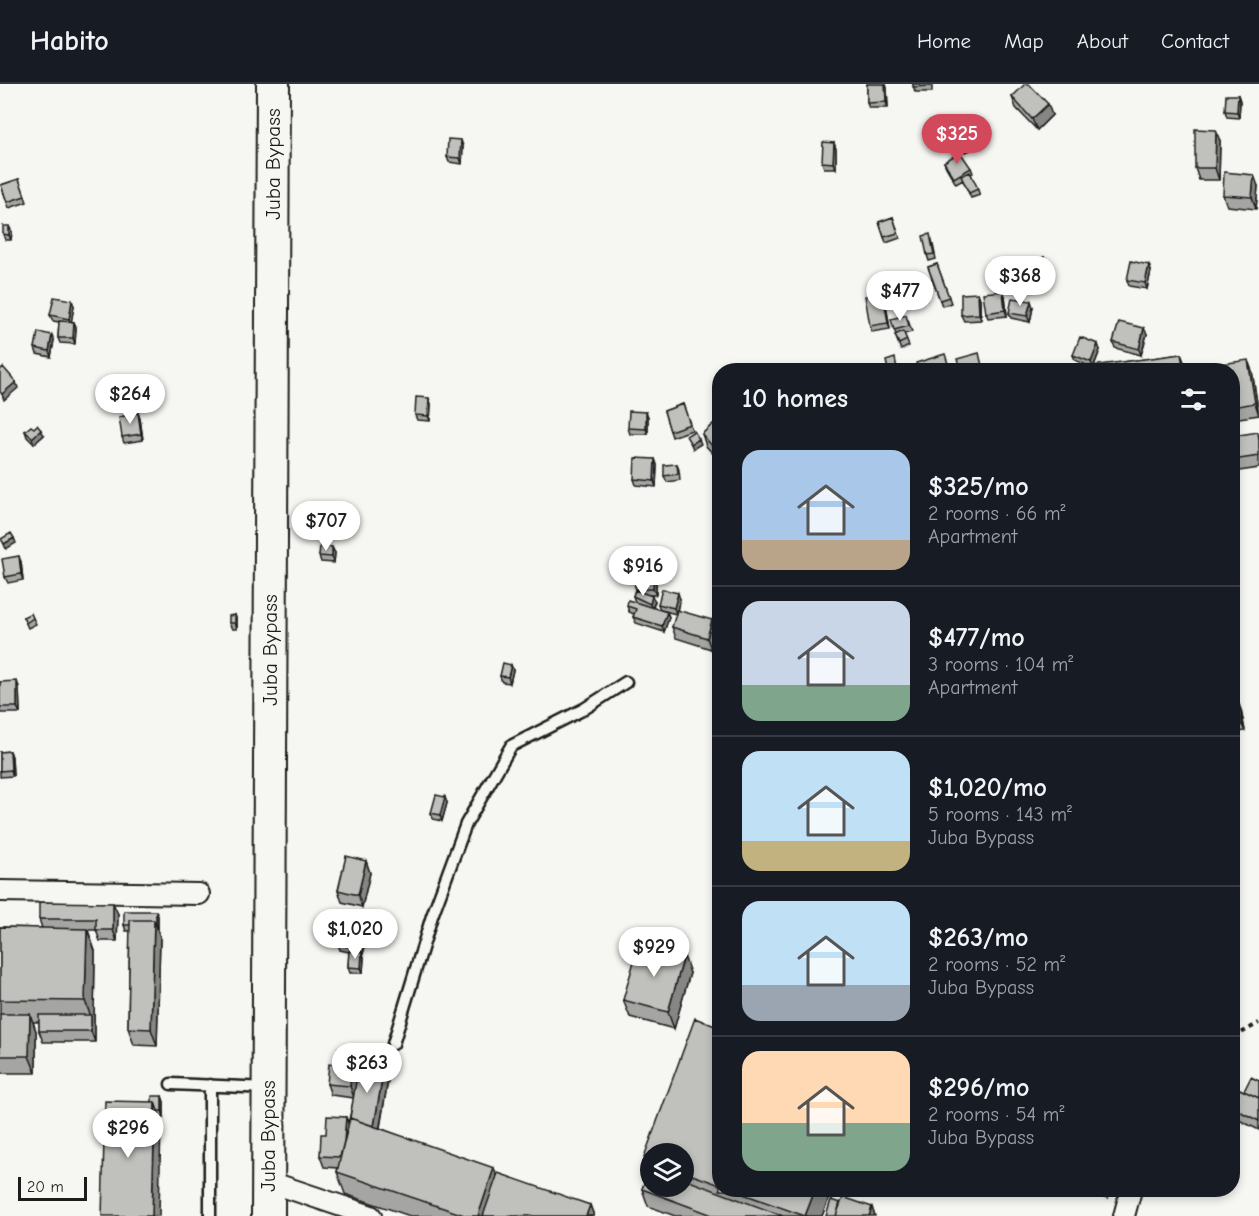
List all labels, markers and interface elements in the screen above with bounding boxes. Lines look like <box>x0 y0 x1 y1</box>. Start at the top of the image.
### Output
text: Habito <box>30 25 109 57</box>
text: Home <box>917 29 971 53</box>
text: Map <box>1004 29 1044 53</box>
text: About <box>1077 29 1128 53</box>
text: Contact <box>1161 29 1229 53</box>
street label: Juba Bypass <box>261 108 285 220</box>
pin: $325 <box>921 114 993 165</box>
text: $325 <box>936 122 978 145</box>
pin: $368 <box>984 256 1056 307</box>
text: $368 <box>999 264 1041 287</box>
pin: $477 <box>864 271 936 322</box>
text: $477 <box>880 279 920 302</box>
pin: $264 <box>94 374 166 425</box>
text: $264 <box>109 382 151 405</box>
icon: filters <box>1177 383 1210 416</box>
text: 10 homes <box>742 384 848 414</box>
text: $325/mo <box>928 472 1029 502</box>
icon: home <box>790 474 862 546</box>
pin: $707 <box>290 501 362 552</box>
text: 2 rooms · 66 m² <box>928 502 1066 525</box>
text: $707 <box>305 509 347 532</box>
text: Apartment <box>928 525 1018 548</box>
pin: $916 <box>607 546 679 597</box>
text: $916 <box>623 554 663 577</box>
street label: Juba Bypass <box>258 594 282 706</box>
text: $477/mo <box>928 623 1025 653</box>
icon: home <box>790 625 862 697</box>
text: 3 rooms · 104 m² <box>928 653 1073 676</box>
text: Apartment <box>928 676 1018 699</box>
text: $1,020/mo <box>928 773 1047 803</box>
icon: home <box>790 775 862 847</box>
text: 5 rooms · 143 m² <box>928 803 1072 826</box>
text: Juba Bypass <box>928 826 1034 849</box>
pin: $1,020 <box>306 909 404 960</box>
text: $1,020 <box>327 917 383 940</box>
text: $263/mo <box>928 923 1029 953</box>
icon: home <box>790 925 862 997</box>
pin: $929 <box>618 927 690 978</box>
text: $929 <box>633 935 675 958</box>
text: 2 rooms · 52 m² <box>928 953 1065 976</box>
text: Juba Bypass <box>928 976 1034 999</box>
pin: $263 <box>331 1043 403 1094</box>
text: $263 <box>346 1051 388 1074</box>
text: $296/mo <box>928 1073 1029 1103</box>
icon: home <box>790 1075 862 1147</box>
street label: Juba Bypass <box>256 1080 280 1192</box>
text: 2 rooms · 54 m² <box>928 1103 1064 1126</box>
pin: $296 <box>92 1108 164 1159</box>
text: $296 <box>107 1116 149 1139</box>
text: Juba Bypass <box>928 1126 1034 1149</box>
map controls <box>640 1143 694 1197</box>
button: layers <box>640 1143 694 1197</box>
scale bar <box>18 1174 87 1202</box>
text: 20 m <box>27 1178 64 1196</box>

